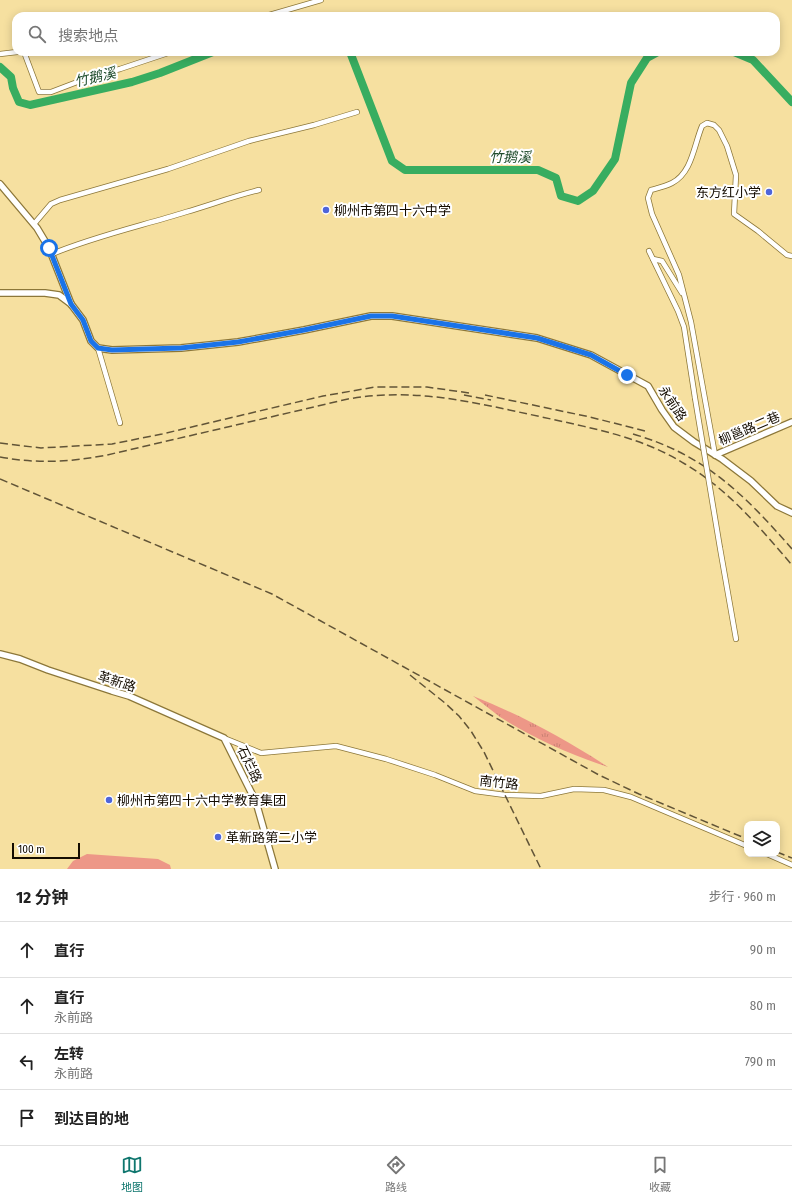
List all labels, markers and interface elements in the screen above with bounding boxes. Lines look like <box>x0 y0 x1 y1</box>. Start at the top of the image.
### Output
search box <box>12 12 780 56</box>
icon: search <box>26 23 48 45</box>
text: 搜索地点 <box>58 27 118 45</box>
water label: 竹鹅溪 <box>73 64 119 90</box>
water label: 竹鹅溪 <box>489 149 533 166</box>
place label: 东方红小学 <box>696 185 761 200</box>
marker: 东方红小学 <box>764 187 774 197</box>
place label: 柳州市第四十六中学 <box>334 203 451 218</box>
marker: 柳州市第四十六中学 <box>321 205 331 215</box>
route start <box>40 239 58 257</box>
route end <box>618 366 636 384</box>
street label: 永前路 <box>655 383 690 424</box>
street label: 柳邕路二巷 <box>716 409 782 448</box>
street label: 革新路 <box>96 668 138 695</box>
street label: 石烂路 <box>234 743 265 785</box>
street label: 南竹路 <box>479 773 519 792</box>
place label: 柳州市第四十六中学教育集团 <box>117 793 286 808</box>
marker: 柳州市第四十六中学教育集团 <box>104 795 114 805</box>
map controls <box>744 821 780 857</box>
button: layers <box>744 821 780 857</box>
place label: 革新路第二小学 <box>226 830 317 845</box>
marker: 革新路第二小学 <box>213 832 223 842</box>
scale bar <box>12 841 80 860</box>
text: 100 m <box>18 843 45 856</box>
text: 12 分钟 <box>16 887 69 908</box>
text: 步行 · 960 m <box>709 889 776 904</box>
icon: ahead <box>16 939 38 961</box>
text: 直行 <box>54 942 84 960</box>
text: 90 m <box>750 942 776 957</box>
text: 直行 <box>54 989 84 1007</box>
icon: ahead <box>16 995 38 1017</box>
text: 80 m <box>750 998 776 1013</box>
text: 永前路 <box>54 1010 93 1025</box>
text: 左转 <box>54 1045 84 1063</box>
icon: left <box>16 1051 38 1073</box>
text: 790 m <box>745 1054 776 1069</box>
text: 永前路 <box>54 1066 93 1081</box>
icon: arrive <box>16 1107 38 1129</box>
text: 到达目的地 <box>54 1110 129 1128</box>
tab: 地图 <box>121 1154 143 1194</box>
tab: 路线 <box>385 1154 407 1194</box>
tab: 收藏 <box>649 1154 671 1194</box>

